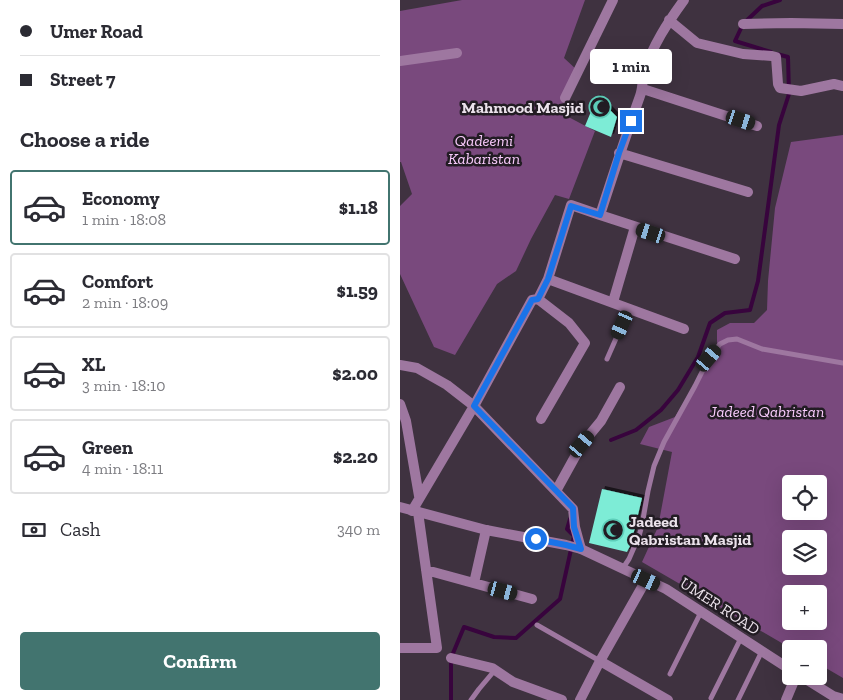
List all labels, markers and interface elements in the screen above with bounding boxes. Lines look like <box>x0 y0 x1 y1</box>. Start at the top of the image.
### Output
text: Umer Road <box>50 20 143 43</box>
callout: 1 min <box>590 48 672 84</box>
text: 1 min <box>612 57 650 76</box>
text: Street 7 <box>50 68 115 91</box>
mosque icon: Mahmood Masjid <box>588 95 612 119</box>
place label: Mahmood Masjid <box>462 98 584 117</box>
car <box>724 108 757 132</box>
route end <box>620 110 642 132</box>
text: Choose a ride <box>20 126 150 153</box>
park label: Qadeemi Kabaristan <box>448 131 520 168</box>
icon: car <box>22 185 67 230</box>
text: Economy <box>82 187 160 210</box>
text: $1.18 <box>339 196 378 219</box>
text: 1 min · 18:08 <box>82 210 166 229</box>
car <box>634 221 667 245</box>
icon: car <box>22 268 67 313</box>
text: Comfort <box>82 270 153 293</box>
text: $1.59 <box>337 279 378 302</box>
text: 2 min · 18:09 <box>82 293 168 312</box>
car <box>609 308 634 342</box>
car <box>693 342 724 374</box>
icon: car <box>22 351 67 396</box>
text: XL <box>82 353 105 376</box>
text: $2.00 <box>332 362 378 385</box>
text: 3 min · 18:10 <box>82 376 165 395</box>
park label: Jadeed Qabristan <box>709 402 824 421</box>
car <box>566 428 597 460</box>
icon: car <box>22 434 67 479</box>
text: Green <box>82 436 133 459</box>
text: $2.20 <box>333 445 378 468</box>
text: 4 min · 18:11 <box>82 459 163 478</box>
map controls <box>782 475 827 685</box>
button: locate <box>782 475 827 520</box>
place label: Jadeed Qabristan Masjid <box>629 512 751 549</box>
icon: cash <box>20 516 48 544</box>
text: Cash <box>60 518 100 541</box>
mosque icon: Jadeed Qabristan Masjid <box>601 518 625 542</box>
text: 340 m <box>337 520 380 539</box>
route start <box>525 528 547 550</box>
button: layers <box>782 530 827 575</box>
car <box>629 567 662 593</box>
street label: UMER ROAD <box>677 573 763 639</box>
car <box>486 580 519 602</box>
button: + <box>782 585 827 630</box>
button: Confirm <box>20 632 380 690</box>
button: − <box>782 640 827 685</box>

